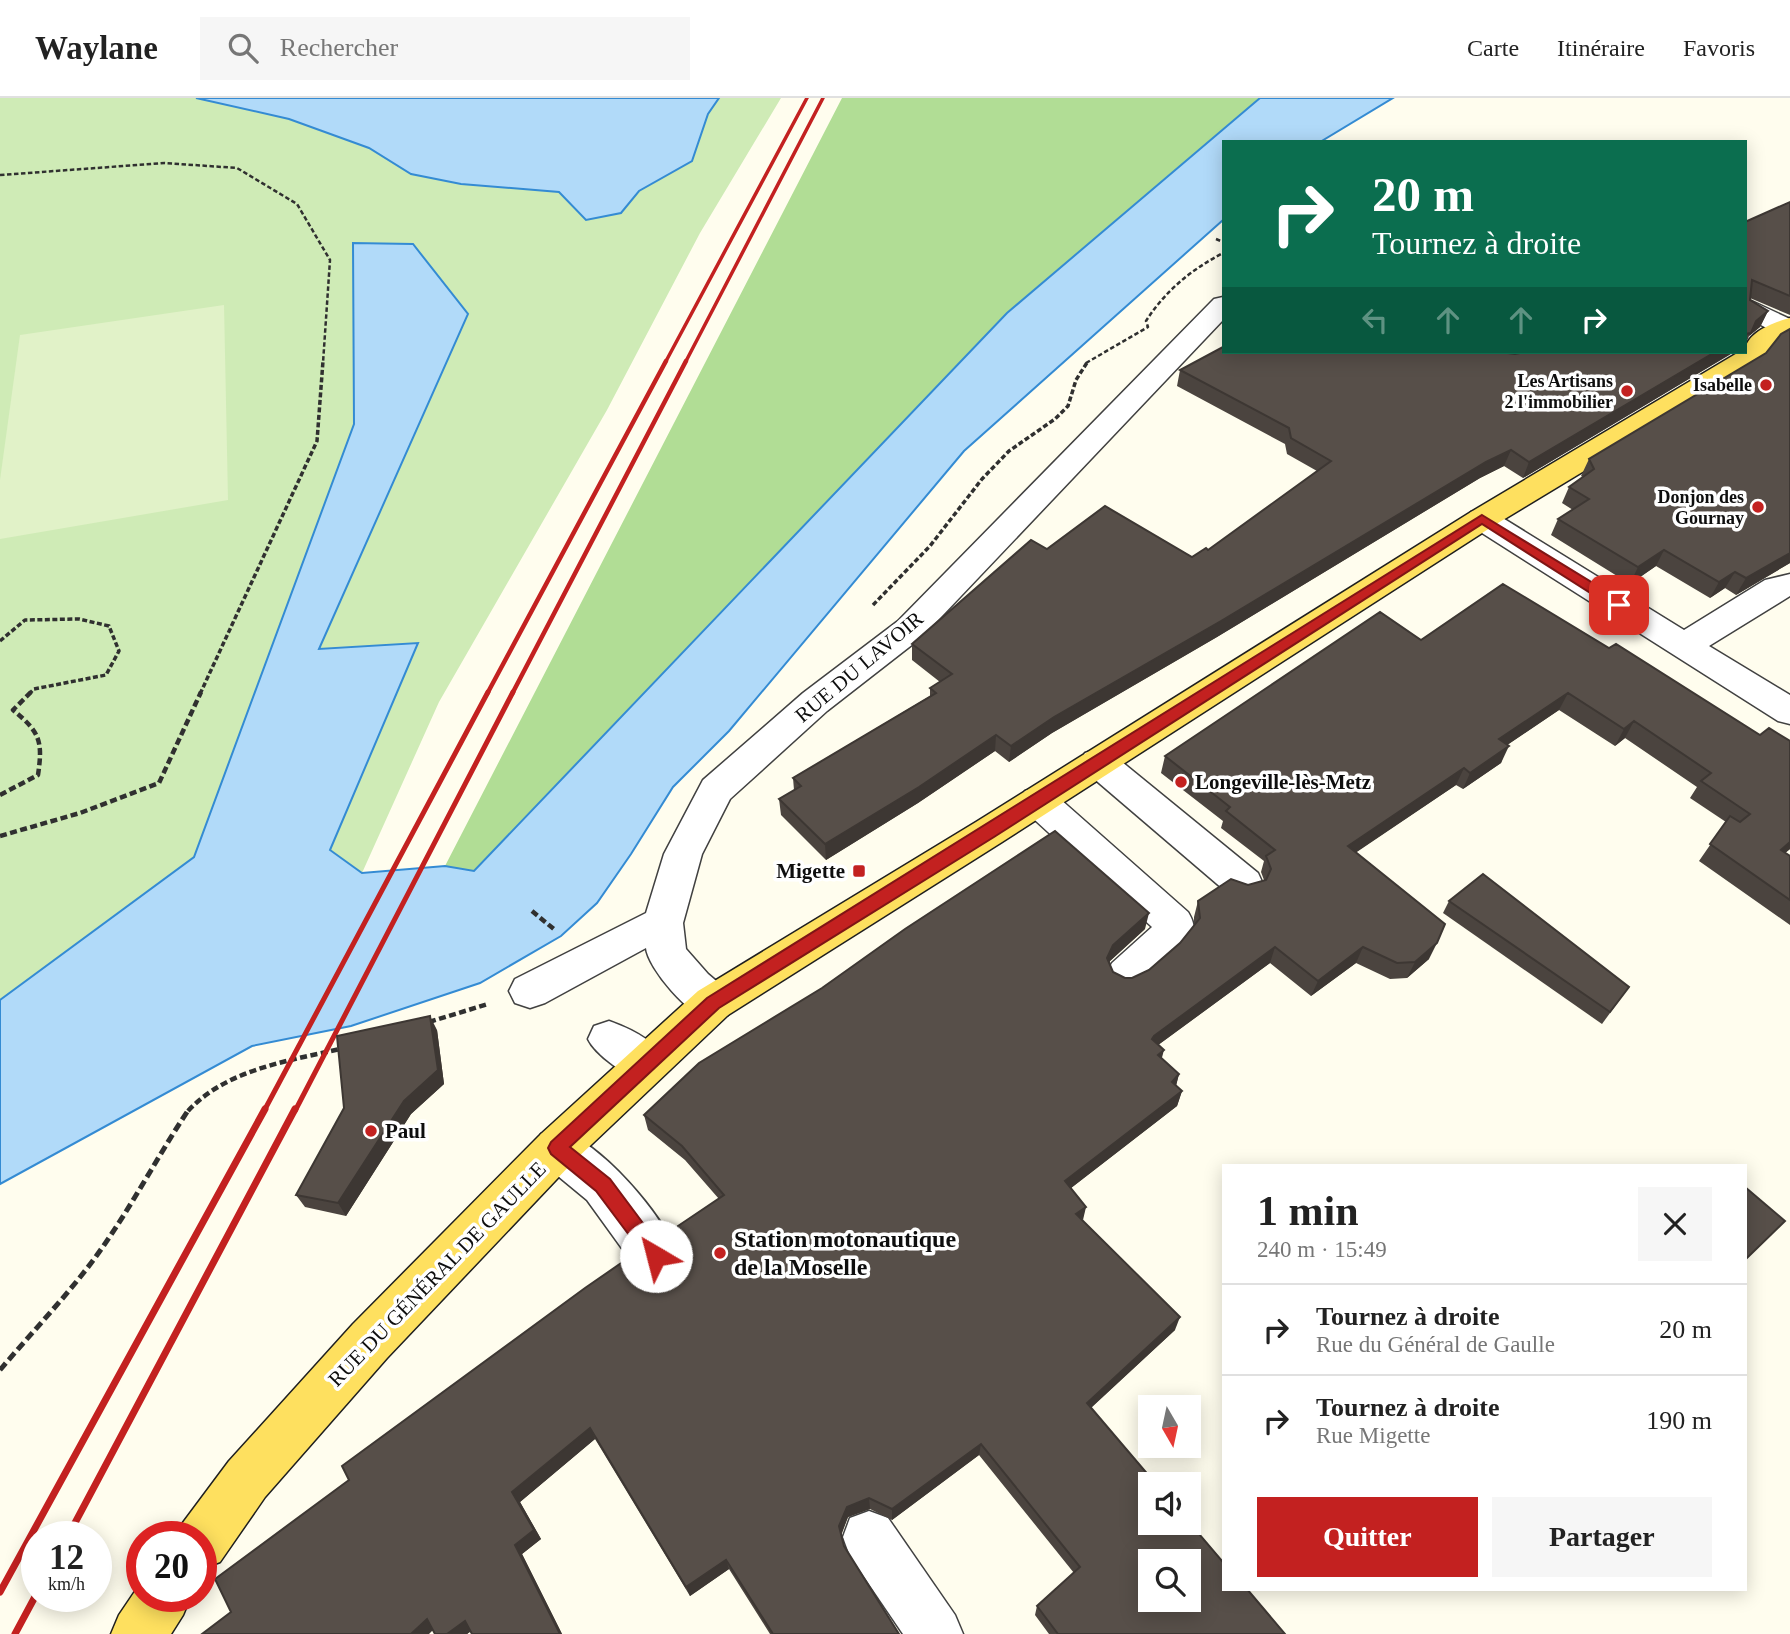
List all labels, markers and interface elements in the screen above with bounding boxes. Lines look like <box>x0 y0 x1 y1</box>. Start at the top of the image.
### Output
search box <box>200 17 690 80</box>
icon: search <box>224 29 262 67</box>
text: Waylane <box>35 30 158 66</box>
text: Rechercher <box>280 33 398 62</box>
text: Carte <box>1467 35 1519 61</box>
text: Itinéraire <box>1557 35 1645 61</box>
text: Favoris <box>1683 35 1755 61</box>
text: 20 m <box>1372 167 1474 222</box>
icon: right <box>1257 168 1348 259</box>
text: Tournez à droite <box>1372 225 1581 261</box>
icon: left <box>1356 301 1394 339</box>
icon: ahead <box>1429 301 1467 339</box>
icon: ahead <box>1502 301 1540 339</box>
icon: right <box>1575 301 1613 339</box>
place label: Les Artisans 2 l'immobilier <box>1505 371 1613 412</box>
place label: Isabelle <box>1693 375 1752 395</box>
marker: Isabelle <box>1758 377 1774 393</box>
marker: Les Artisans 2 l'immobilier <box>1619 383 1635 399</box>
place label: Donjon des Gournay <box>1657 487 1744 528</box>
marker: Donjon des Gournay <box>1750 499 1766 515</box>
pin <box>1589 575 1649 635</box>
icon: arrive <box>1600 586 1638 624</box>
street label: RUE DU LAVOIR <box>790 607 928 727</box>
place label: Longeville-lès-Metz <box>1195 770 1371 794</box>
marker: Longeville-lès-Metz <box>1173 774 1189 790</box>
place label: Migette <box>776 859 845 883</box>
marker: Migette <box>851 863 867 879</box>
place label: Paul <box>385 1119 426 1143</box>
marker: Paul <box>363 1123 379 1139</box>
street label: RUE DU GÉNÉRAL DE GAULLE <box>323 1157 551 1391</box>
button: close <box>1638 1187 1712 1261</box>
text: 1 min <box>1257 1188 1359 1234</box>
position arrow <box>619 1219 693 1293</box>
place label: Station motonautique de la Moselle <box>734 1226 956 1280</box>
text: 240 m · 15:49 <box>1257 1237 1387 1262</box>
marker: Station motonautique de la Moselle <box>712 1245 728 1261</box>
text: Tournez à droite <box>1316 1302 1499 1331</box>
icon: right <box>1257 1311 1295 1349</box>
text: 20 m <box>1659 1315 1712 1344</box>
text: Rue du Général de Gaulle <box>1316 1332 1555 1357</box>
text: Tournez à droite <box>1316 1393 1499 1422</box>
north arrow <box>1138 1395 1200 1458</box>
map controls <box>1138 1395 1201 1612</box>
icon: right <box>1257 1402 1295 1440</box>
text: 190 m <box>1646 1406 1712 1435</box>
text: Rue Migette <box>1316 1423 1430 1448</box>
button: sound <box>1138 1472 1201 1535</box>
button: Quitter <box>1257 1497 1478 1577</box>
button: Partager <box>1492 1497 1712 1577</box>
speed limit sign: 20 <box>126 1521 217 1612</box>
text: 12 <box>49 1538 84 1577</box>
button: search <box>1138 1549 1201 1612</box>
text: km/h <box>48 1574 85 1594</box>

